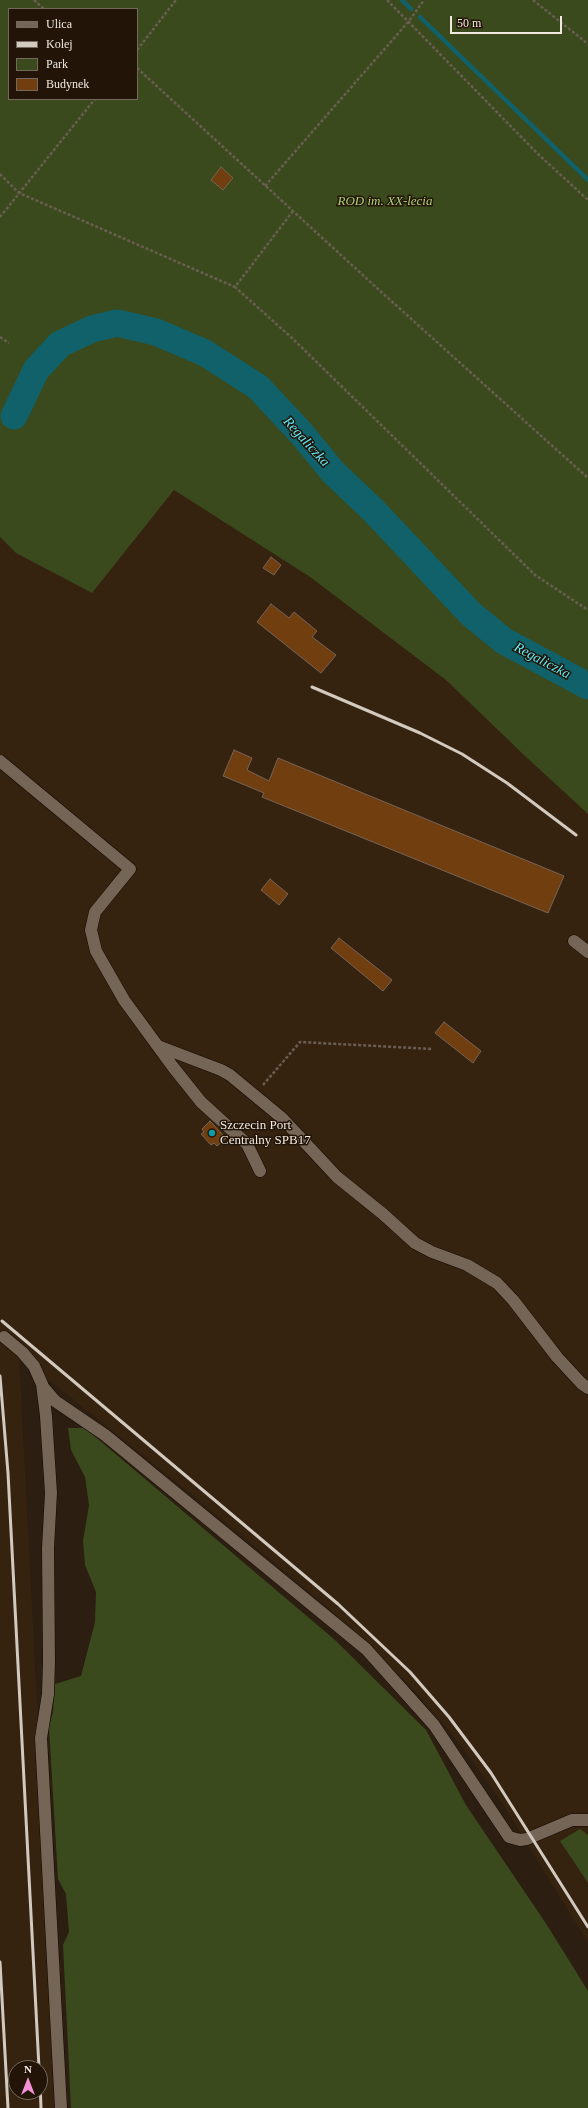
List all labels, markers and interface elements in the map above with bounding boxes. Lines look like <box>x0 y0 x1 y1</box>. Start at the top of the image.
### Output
legend <box>8 8 138 100</box>
scale bar <box>452 8 564 34</box>
text: 50 m <box>457 16 481 30</box>
text: Ulica <box>46 17 72 31</box>
text: Kolej <box>46 37 73 51</box>
text: Park <box>46 57 68 71</box>
text: Budynek <box>46 77 89 91</box>
park label: ROD im. XX-lecia <box>338 194 432 210</box>
water label: Regaliczka <box>279 414 333 470</box>
water label: Regaliczka <box>511 639 573 683</box>
place label: Szczecin Port Centralny SPB17 <box>220 1118 311 1149</box>
marker: Szczecin Port Centralny SPB17 <box>207 1128 217 1138</box>
north arrow <box>8 2060 48 2100</box>
text: N <box>24 2063 32 2075</box>

